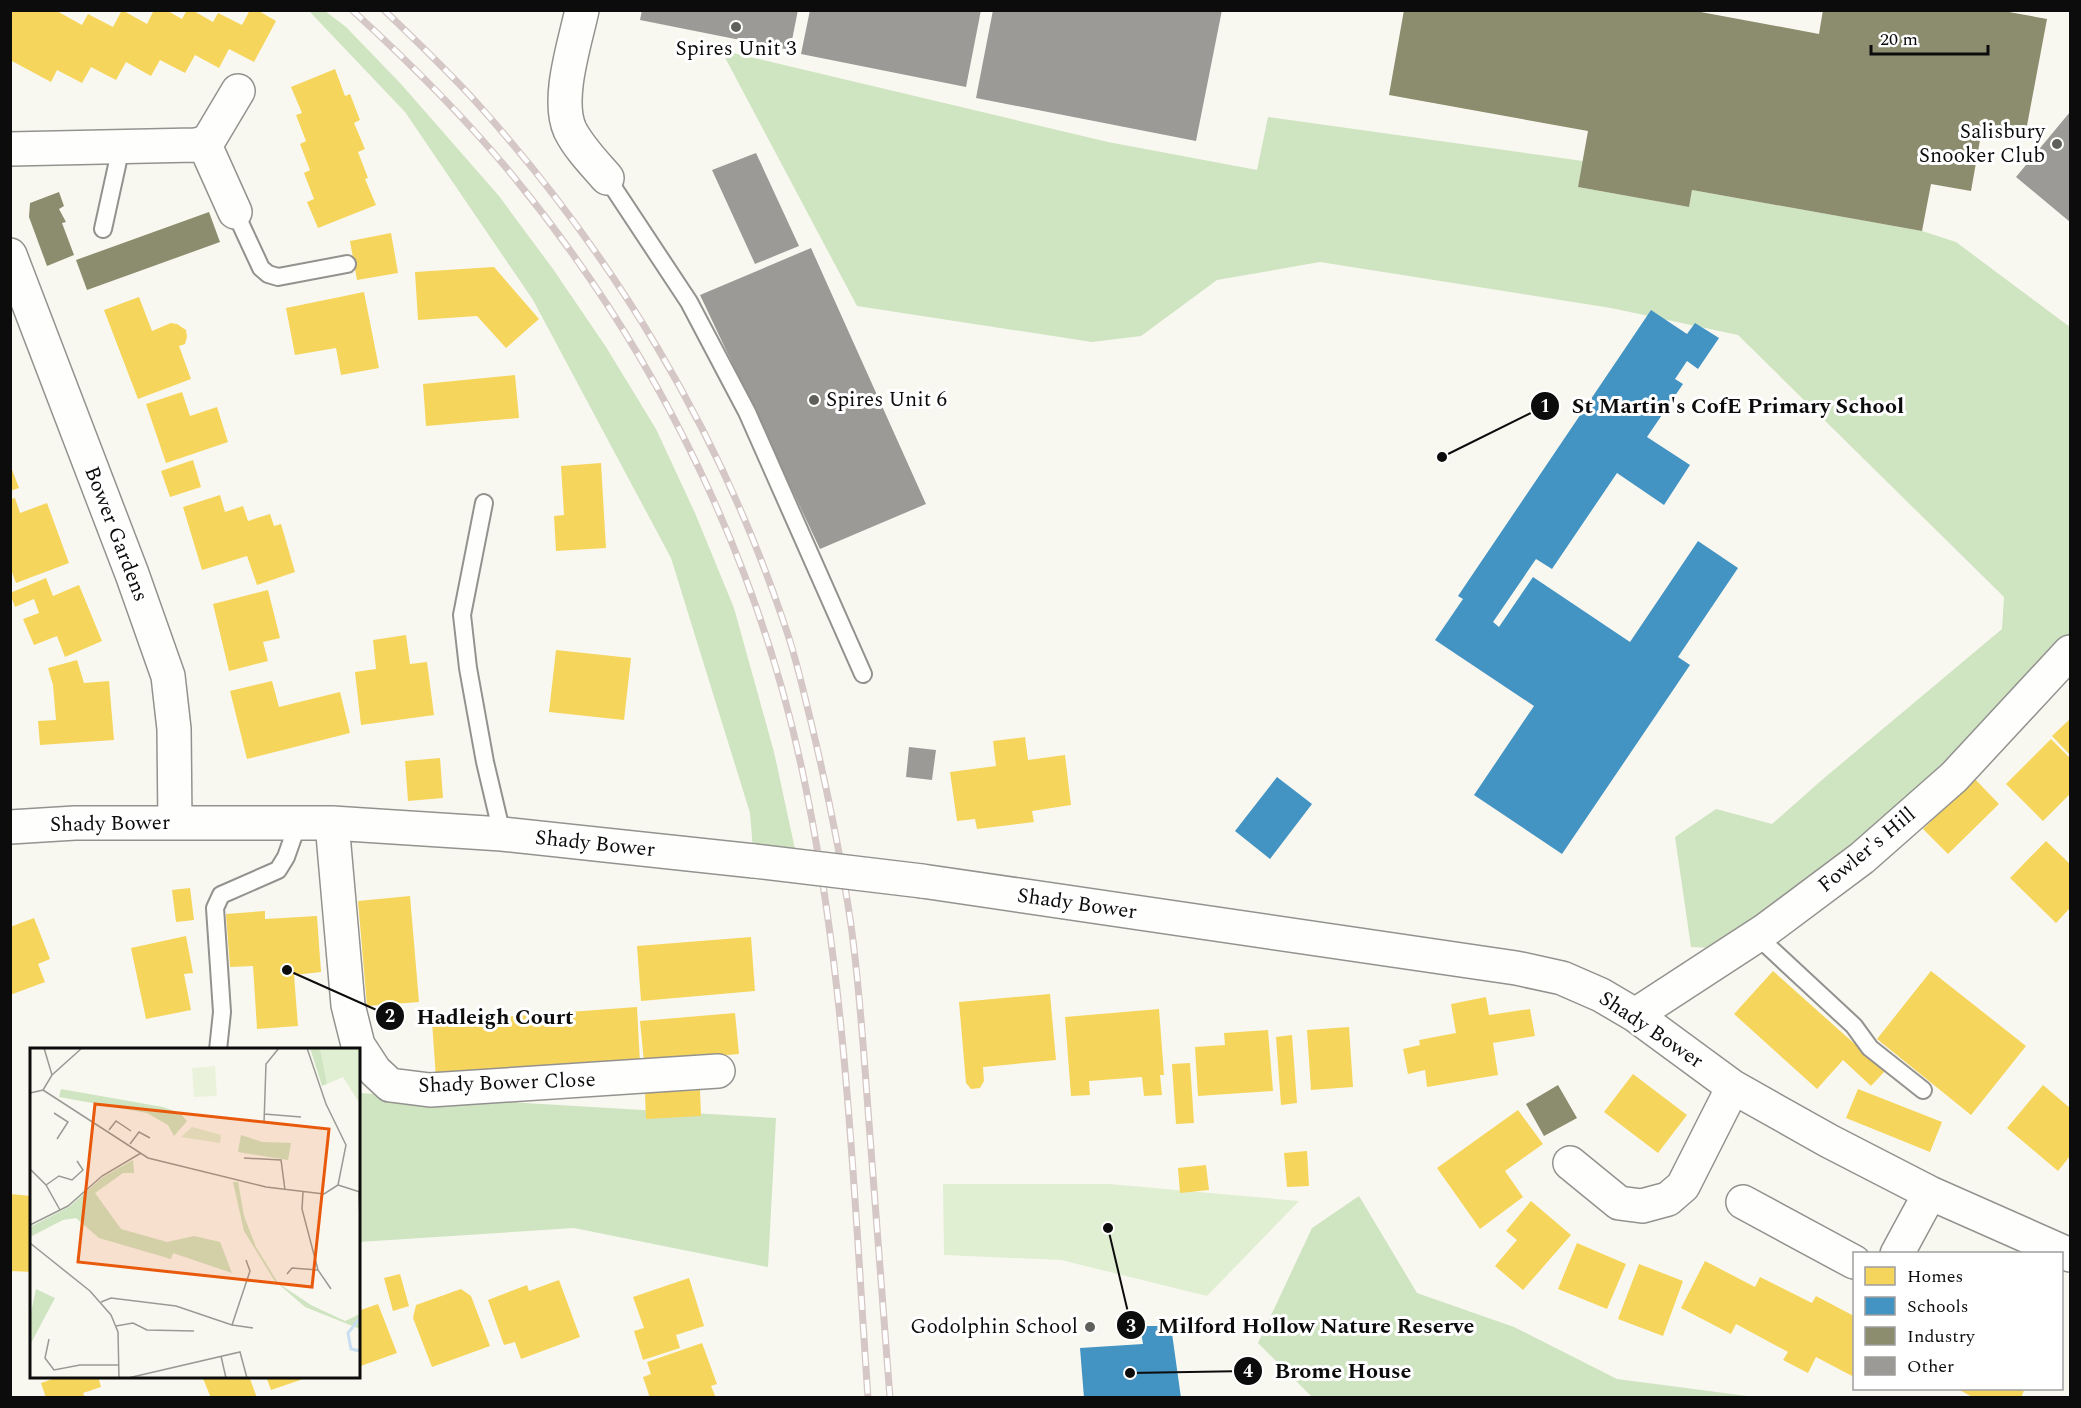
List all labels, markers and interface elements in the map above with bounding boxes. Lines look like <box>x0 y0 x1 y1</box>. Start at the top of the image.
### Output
scale bar <box>1871 18 1988 56</box>
marker: Spires Unit 3 <box>729 20 743 34</box>
text: 20 m <box>1880 26 1918 53</box>
place label: Spires Unit 3 <box>676 33 797 65</box>
place label: Salisbury Snooker Club <box>1919 116 2046 172</box>
marker: Salisbury Snooker Club <box>2050 137 2064 151</box>
place label: Spires Unit 6 <box>826 384 947 416</box>
callout: St Martin's CofE Primary School <box>1530 386 1916 426</box>
text: St Martin's CofE Primary School <box>1572 390 1904 423</box>
marker: Spires Unit 6 <box>807 393 821 407</box>
text: 1 <box>1540 393 1550 420</box>
street label: Bower Gardens <box>75 462 157 606</box>
street label: Fowler's Hill <box>1811 799 1923 901</box>
street label: Shady Bower <box>50 807 170 841</box>
street label: Shady Bower <box>534 822 656 866</box>
street label: Shady Bower <box>1015 880 1139 928</box>
street label: Shady Bower <box>1592 983 1710 1077</box>
callout: Hadleigh Court <box>375 996 586 1036</box>
text: Hadleigh Court <box>416 1001 574 1034</box>
text: 2 <box>385 1003 395 1030</box>
inset map <box>30 1048 360 1378</box>
street label: Shady Bower Close <box>418 1064 596 1102</box>
legend <box>1853 1252 2063 1390</box>
text: Homes <box>1907 1263 1963 1290</box>
text: Schools <box>1907 1293 1969 1320</box>
callout: Milford Hollow Nature Reserve <box>1116 1305 1487 1345</box>
text: Milford Hollow Nature Reserve <box>1158 1310 1475 1343</box>
place label: Godolphin School <box>910 1311 1078 1343</box>
text: 3 <box>1126 1313 1136 1340</box>
marker: Godolphin School <box>1083 1320 1097 1334</box>
text: Industry <box>1907 1323 1976 1350</box>
callout: Brome House <box>1233 1351 1424 1391</box>
text: Other <box>1907 1353 1954 1380</box>
text: Brome House <box>1274 1355 1412 1388</box>
text: 4 <box>1243 1358 1253 1385</box>

